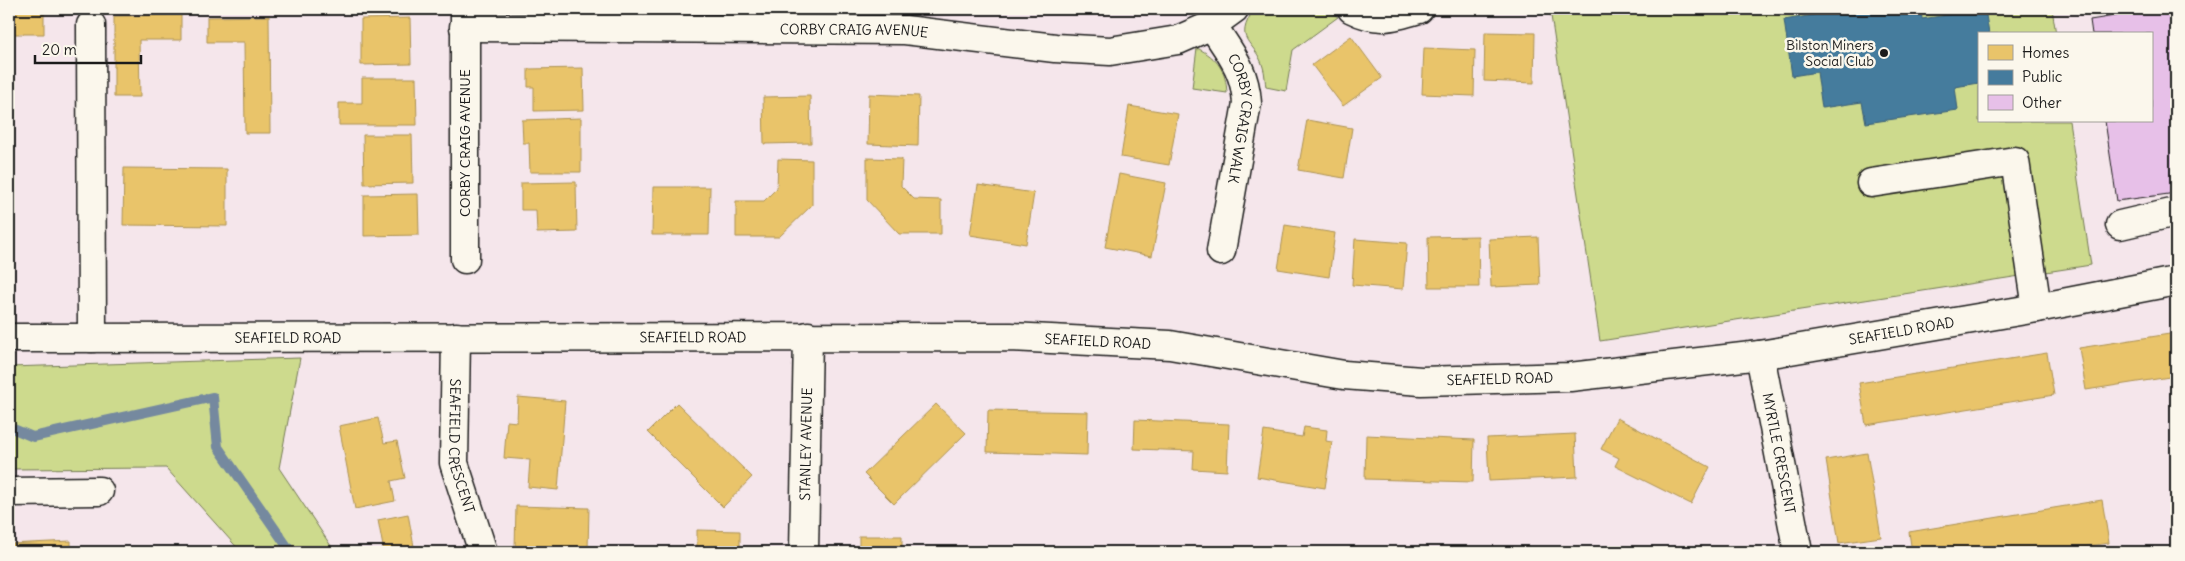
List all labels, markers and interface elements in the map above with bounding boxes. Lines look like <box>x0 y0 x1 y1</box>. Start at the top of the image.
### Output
street label: CORBY CRAIG AVENUE <box>780 20 929 42</box>
scale bar <box>35 32 141 64</box>
legend <box>1978 32 2152 122</box>
place label: Bilston Miners Social Club <box>1786 36 1874 70</box>
text: 20 m <box>42 40 77 59</box>
text: Homes <box>2022 43 2069 62</box>
marker: Bilston Miners Social Club <box>1878 47 1890 59</box>
street label: CORBY CRAIG WALK <box>1224 50 1256 185</box>
text: Public <box>2022 67 2063 86</box>
street label: CORBY CRAIG AVENUE <box>456 69 474 217</box>
text: Other <box>2022 93 2062 112</box>
street label: SEAFIELD ROAD <box>1847 313 1956 349</box>
street label: SEAFIELD ROAD <box>640 328 746 346</box>
street label: SEAFIELD ROAD <box>235 329 341 347</box>
street label: SEAFIELD ROAD <box>1044 330 1152 353</box>
street label: SEAFIELD ROAD <box>1446 368 1554 389</box>
street label: SEAFIELD CRESCENT <box>445 379 479 516</box>
street label: STANLEY AVENUE <box>796 387 816 501</box>
street label: MYRTLE CRESCENT <box>1758 391 1799 515</box>

